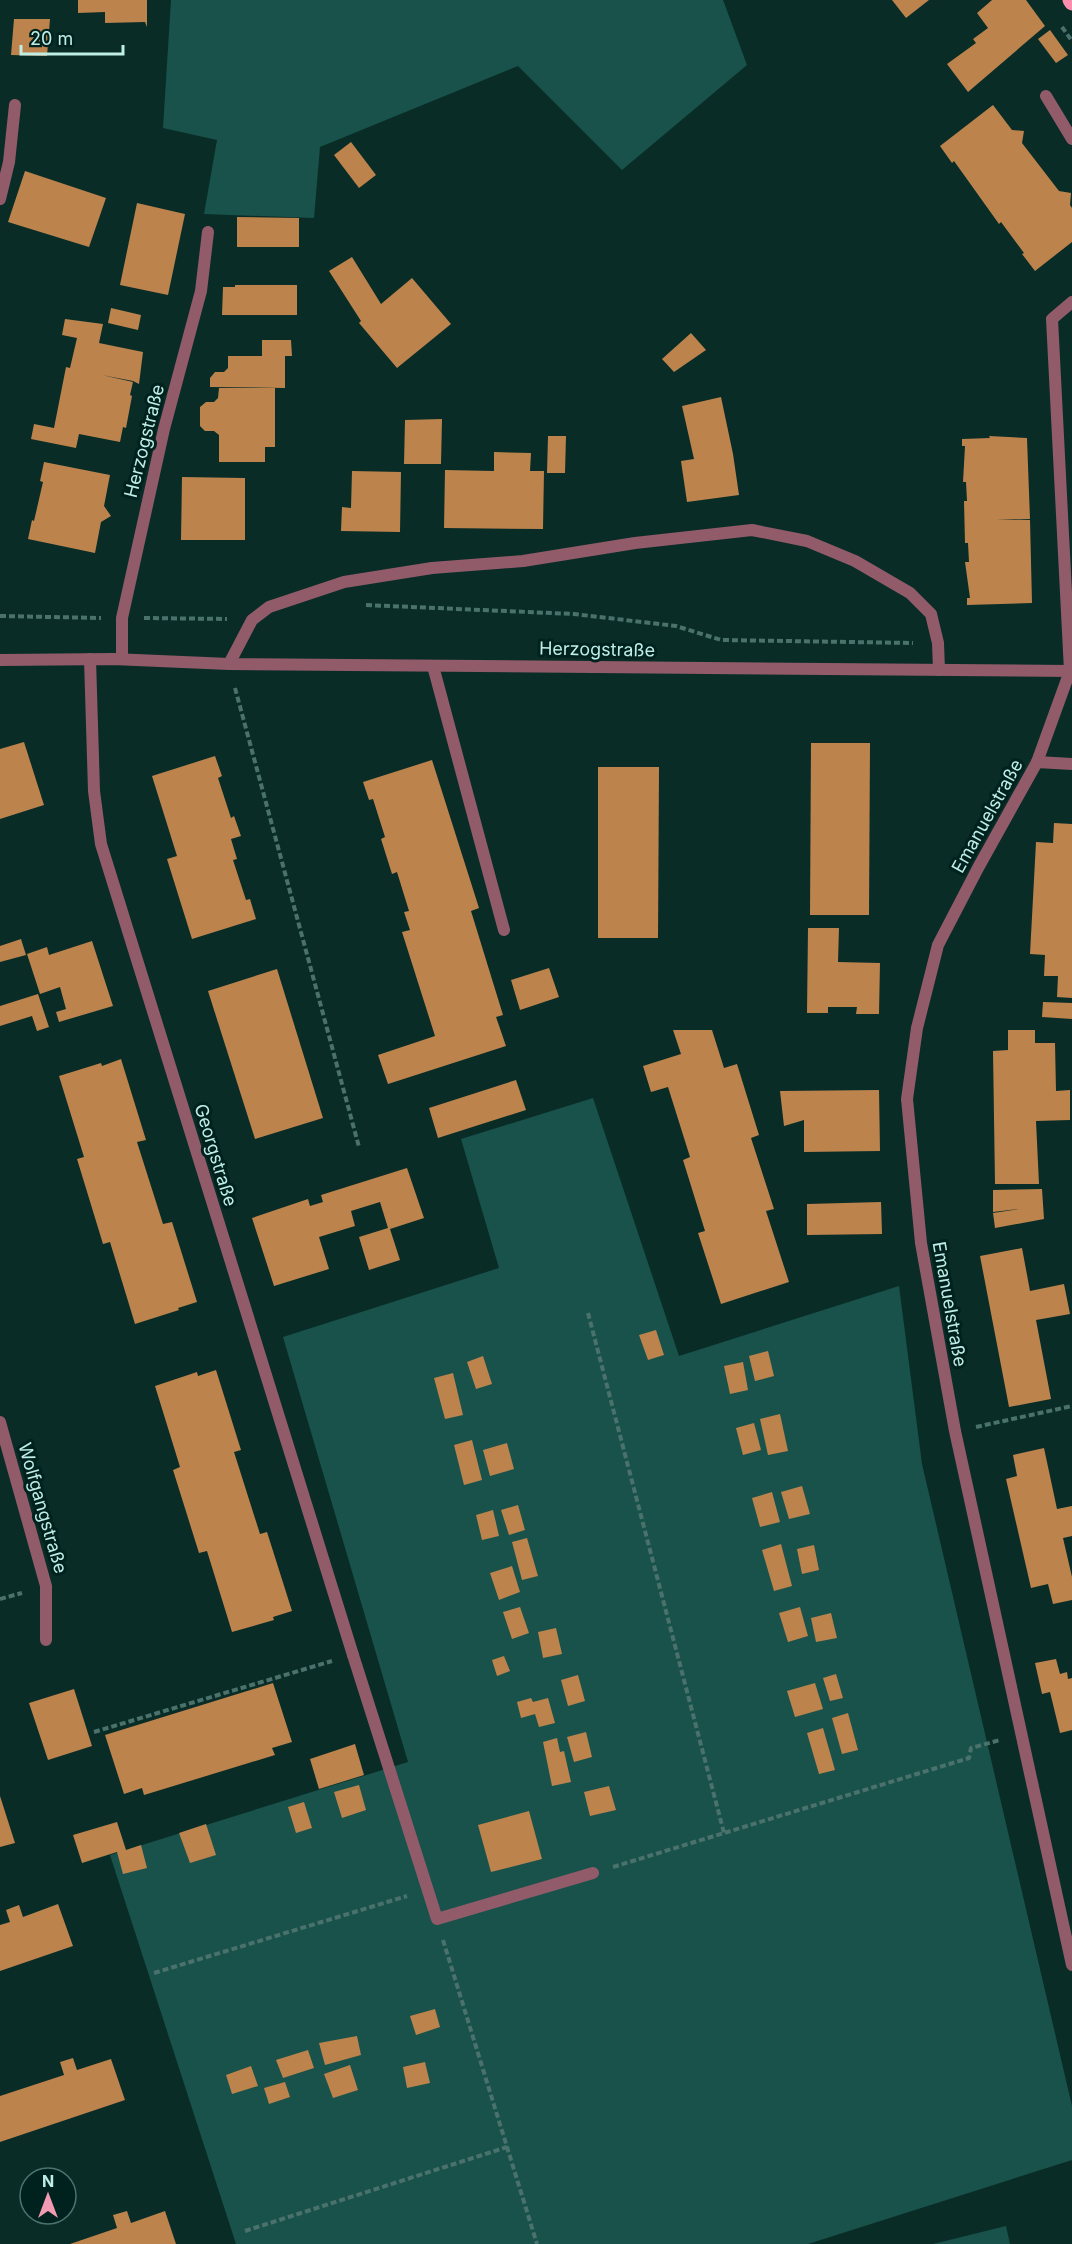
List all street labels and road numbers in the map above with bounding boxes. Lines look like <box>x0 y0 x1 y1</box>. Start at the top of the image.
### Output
street label: Herzogstraße <box>120 382 168 500</box>
street label: Herzogstraße <box>539 637 655 661</box>
street label: Emanuelstraße <box>947 756 1027 876</box>
street label: Georgstraße <box>190 1101 242 1209</box>
street label: Emanuelstraße <box>929 1240 971 1368</box>
street label: Wolfgangstraße <box>14 1440 72 1576</box>

